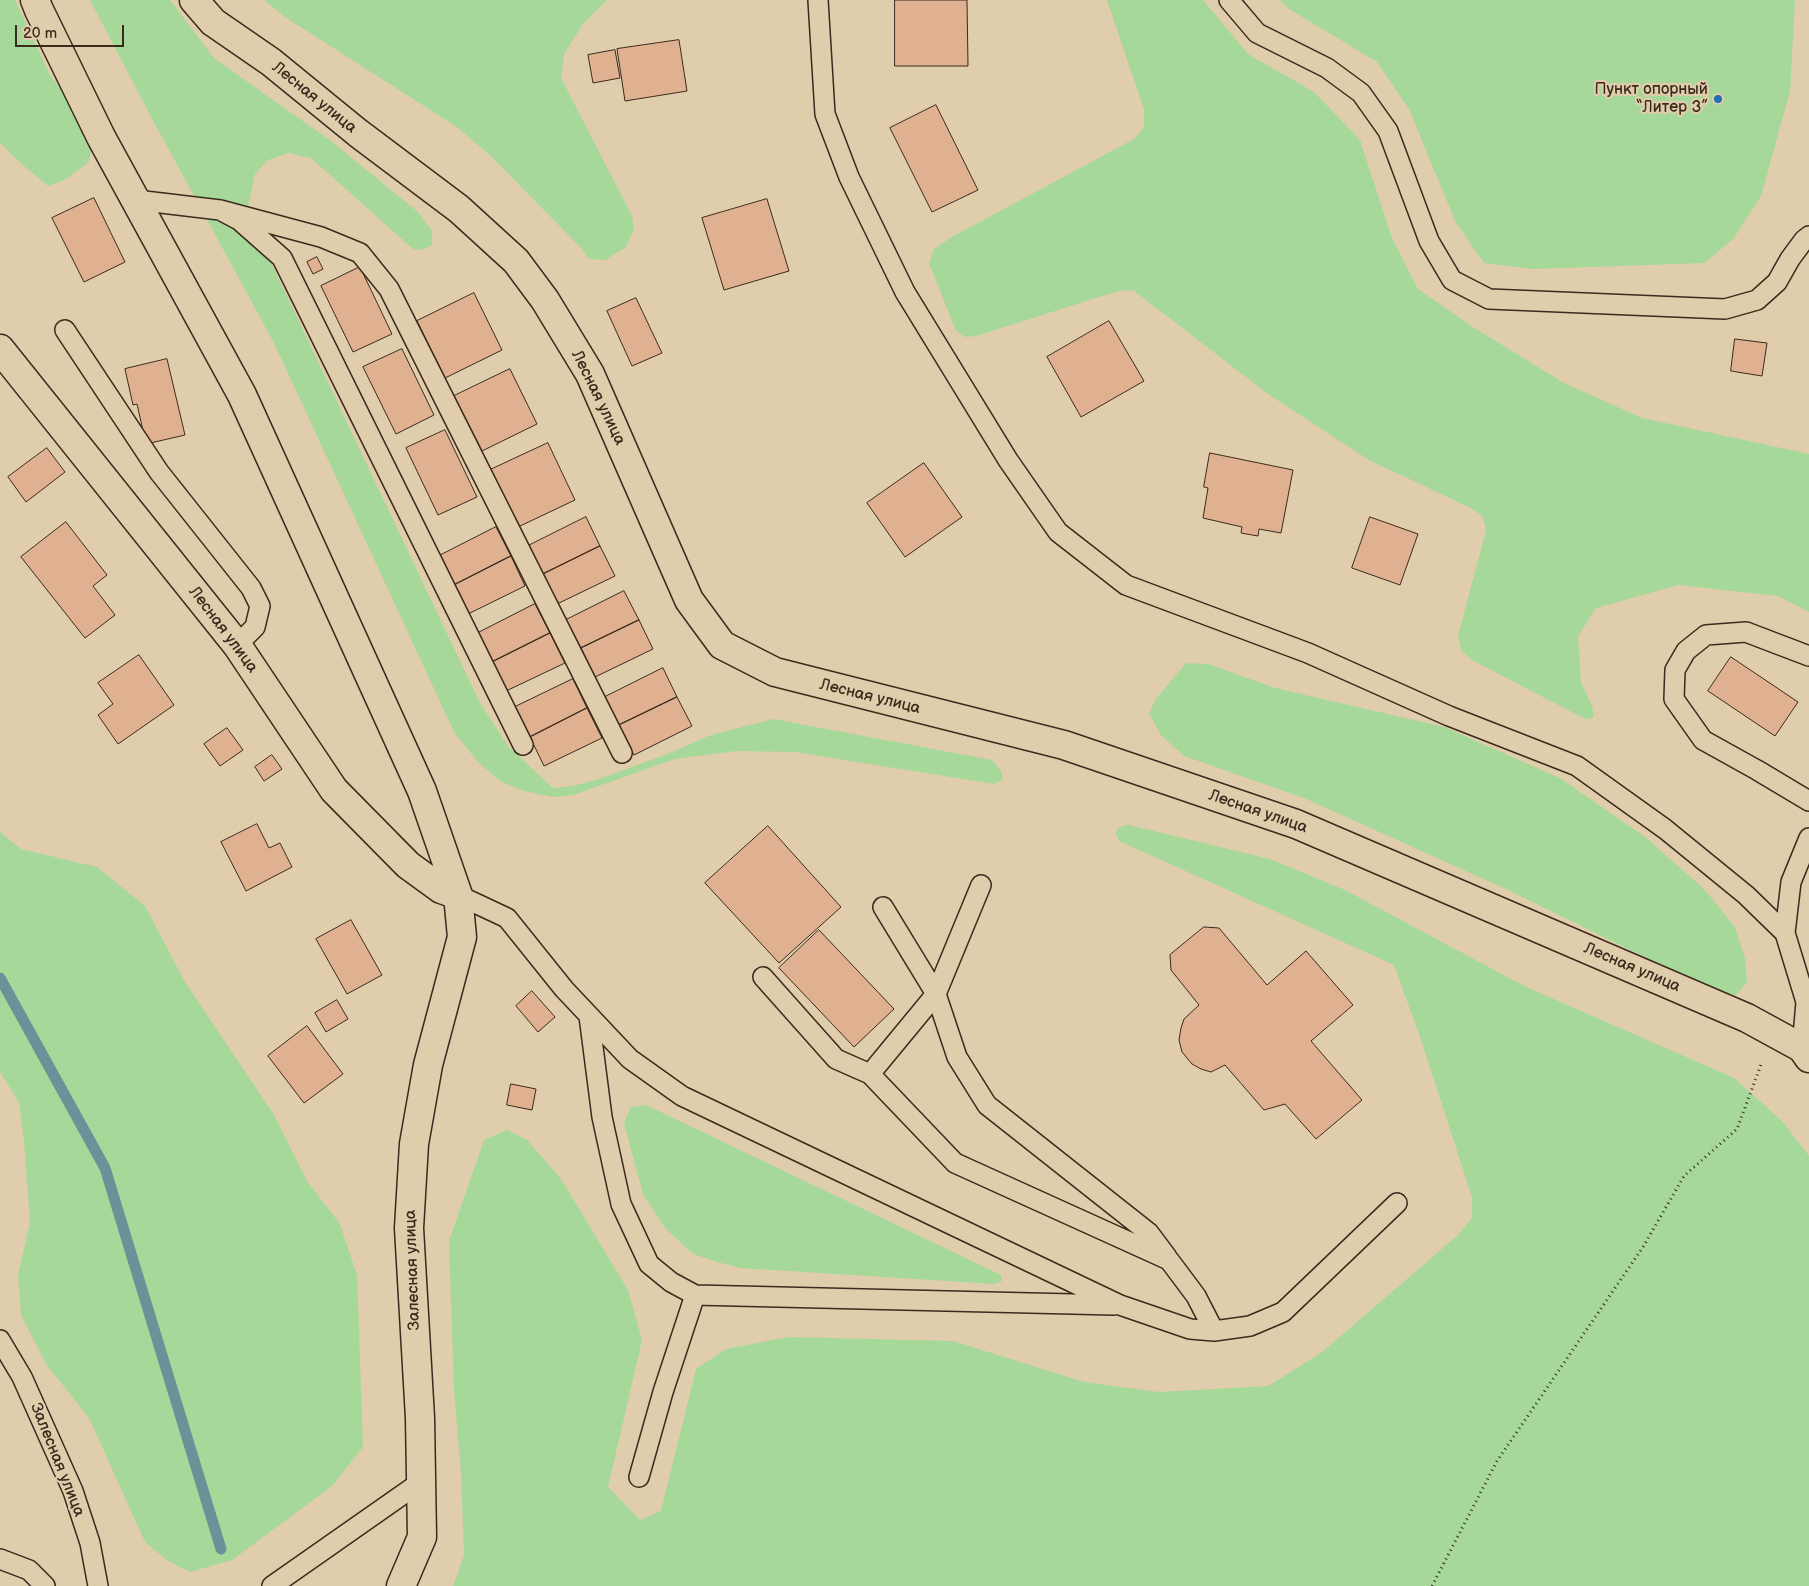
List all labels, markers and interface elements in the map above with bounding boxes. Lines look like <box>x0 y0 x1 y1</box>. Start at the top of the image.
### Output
scale bar <box>18 15 126 47</box>
text: 20 m <box>23 24 57 43</box>
street label: Лесная улица <box>268 58 360 138</box>
place label: Пункт опорный “Литер 3” <box>1595 80 1708 118</box>
marker: Пункт опорный “Литер 3” <box>1712 93 1724 105</box>
street label: Лесная улица <box>567 348 629 448</box>
street label: Лесная улица <box>184 583 262 677</box>
street label: Лесная улица <box>818 675 922 719</box>
street label: Лесная улица <box>1206 786 1310 838</box>
street label: Лесная улица <box>1581 939 1683 997</box>
street label: Залесная улица <box>401 1209 425 1331</box>
street label: Залесная улица <box>25 1400 89 1520</box>

